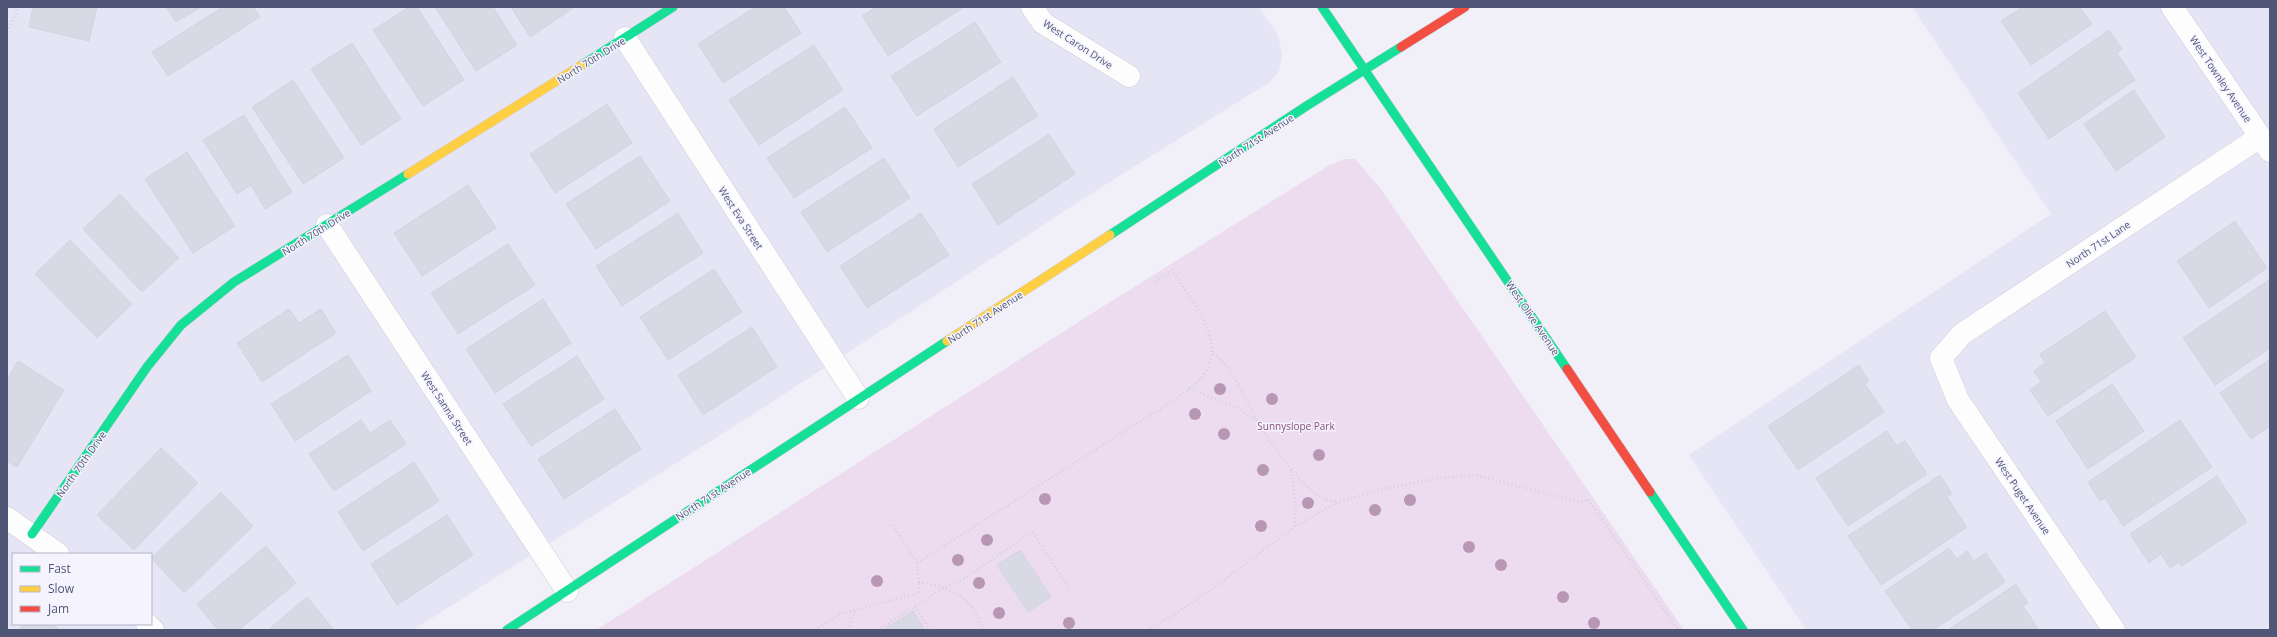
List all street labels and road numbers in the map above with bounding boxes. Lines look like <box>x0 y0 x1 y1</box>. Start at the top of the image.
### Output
street label: West Caron Drive <box>1040 16 1116 72</box>
street label: North 70th Drive <box>554 33 628 87</box>
street label: West Townley Avenue <box>2187 33 2255 125</box>
street label: North 71st Avenue <box>1216 110 1297 170</box>
street label: West Eva Street <box>715 184 767 253</box>
street label: North 70th Drive <box>279 205 353 259</box>
street label: North 71st Lane <box>2063 217 2133 271</box>
street label: West Olive Avenue <box>1503 278 1563 358</box>
street label: North 71st Avenue <box>945 287 1026 347</box>
street label: West Sanna Street <box>418 368 476 448</box>
street label: North 70th Drive <box>53 428 109 500</box>
street label: West Puget Avenue <box>1992 455 2054 538</box>
street label: North 71st Avenue <box>673 464 754 524</box>

